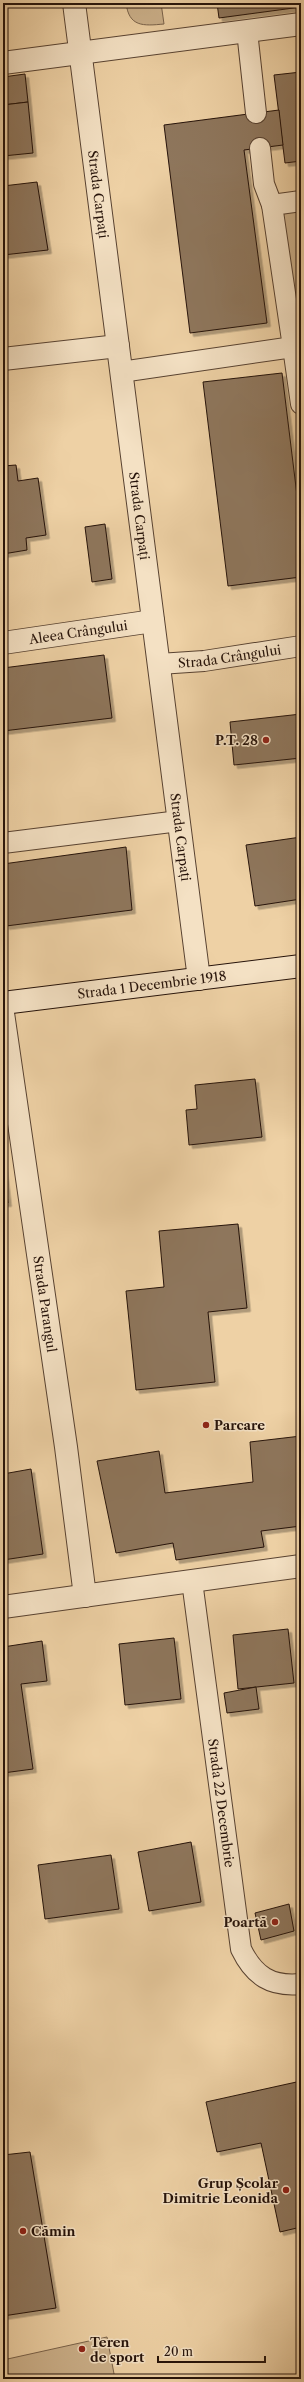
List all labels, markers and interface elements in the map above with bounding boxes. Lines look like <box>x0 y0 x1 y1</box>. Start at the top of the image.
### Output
street label: Strada Carpați <box>85 149 112 239</box>
street label: Strada Carpați <box>126 471 153 561</box>
street label: Aleea Crângului <box>27 617 129 647</box>
street label: Strada Crângului <box>177 641 282 671</box>
place label: P.T. 28 <box>215 732 258 748</box>
marker: P.T. 28 <box>261 735 271 745</box>
street label: Strada Carpați <box>167 792 194 882</box>
street label: Strada 1 Decembrie 1918 <box>76 967 227 1002</box>
street label: Strada Parangul <box>30 1255 60 1353</box>
place label: Parcare <box>214 1417 265 1433</box>
marker: Parcare <box>201 1420 211 1430</box>
street label: Strada 22 Decembrie <box>205 1738 238 1868</box>
place label: Poartă <box>223 1914 267 1930</box>
marker: Poartă <box>270 1917 280 1927</box>
place label: Grup Școlar Dimitrie Leonida <box>162 2175 279 2206</box>
marker: Grup Școlar Dimitrie Leonida <box>281 2185 291 2195</box>
place label: Cămin <box>31 2223 76 2239</box>
marker: Cămin <box>18 2226 28 2236</box>
place label: Teren de sport <box>90 2334 145 2365</box>
scale bar <box>158 2338 265 2364</box>
marker: Teren de sport <box>77 2344 87 2354</box>
text: 20 m <box>164 2344 193 2359</box>

